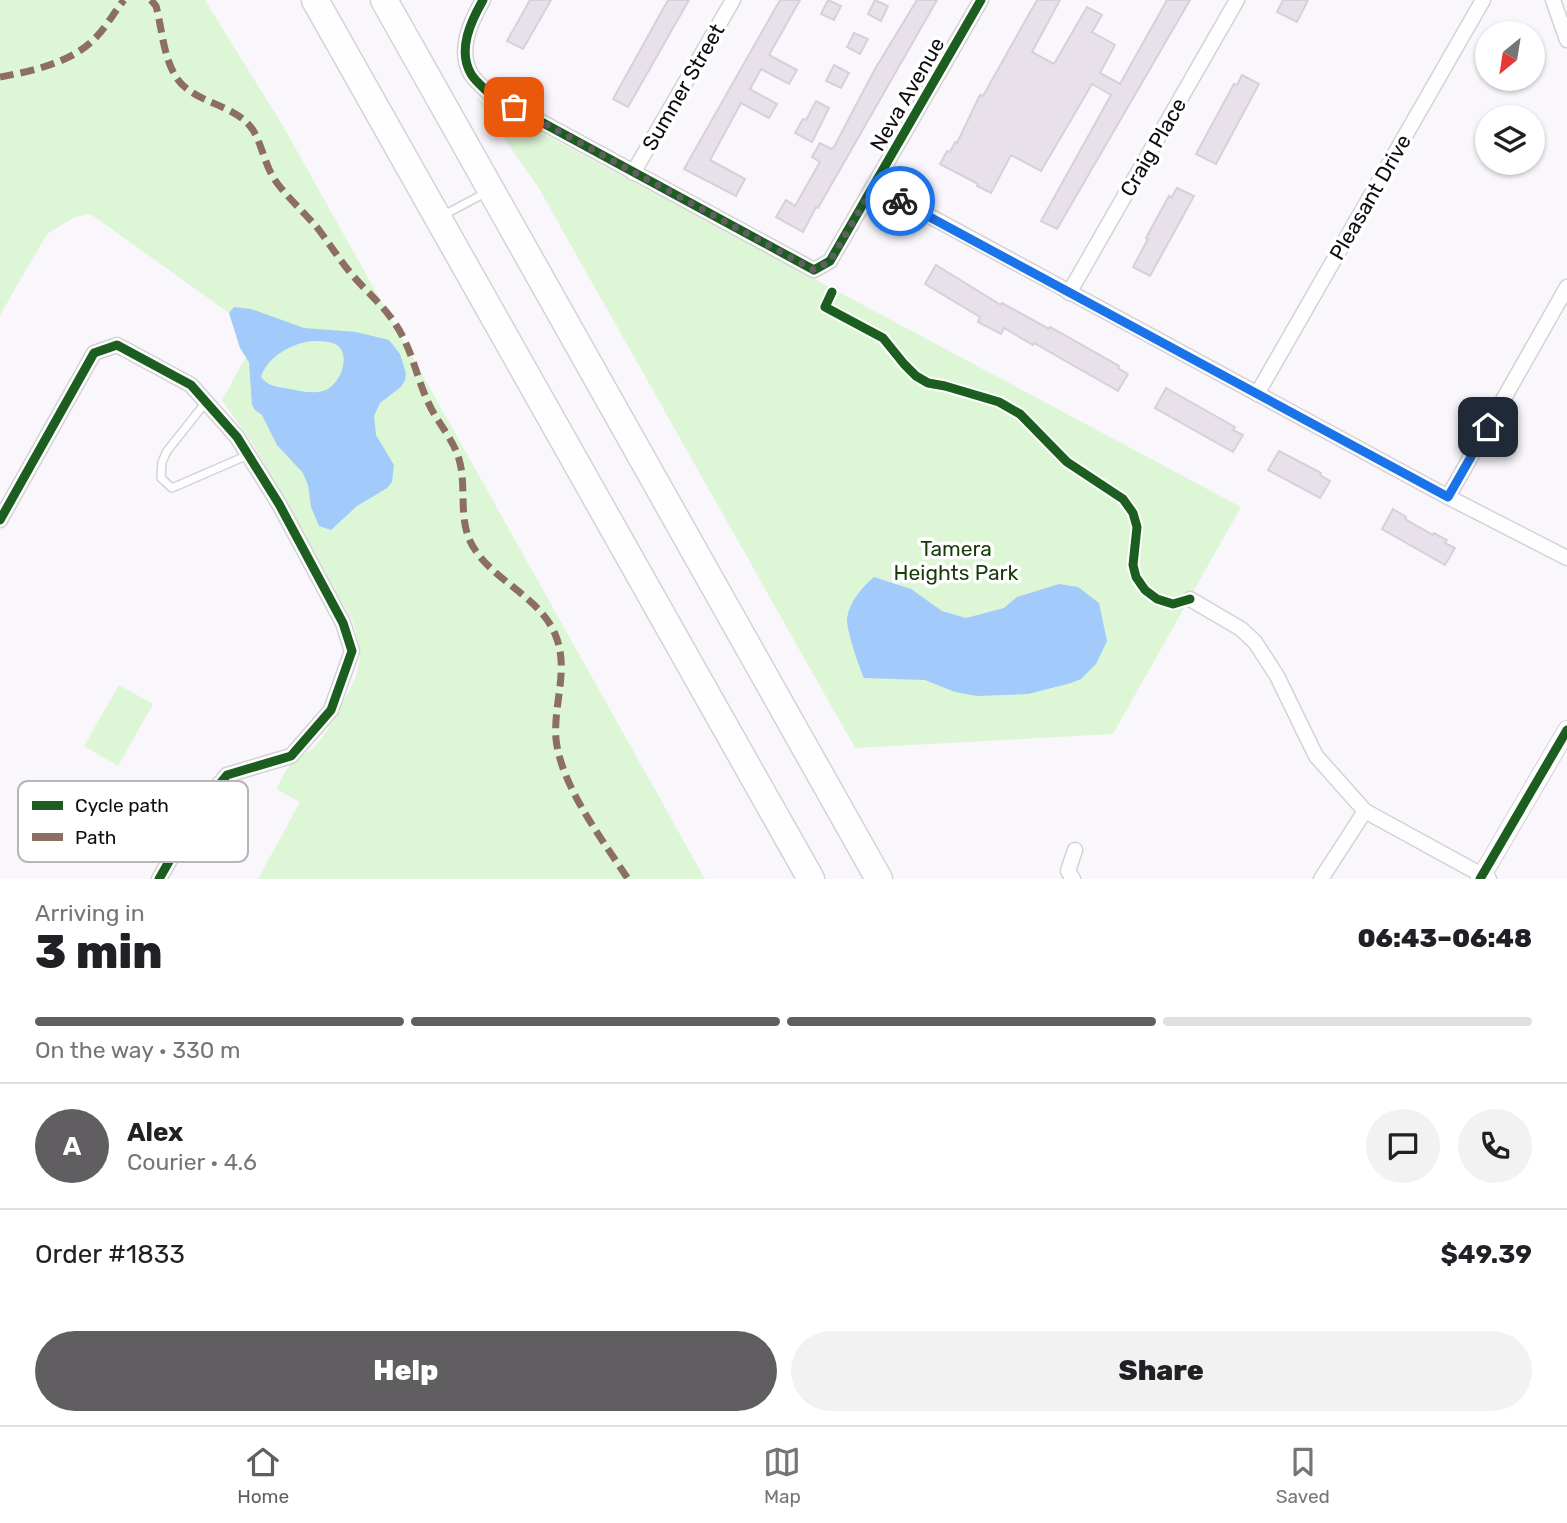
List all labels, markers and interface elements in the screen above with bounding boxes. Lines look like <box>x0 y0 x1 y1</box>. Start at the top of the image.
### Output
street label: Sumner Street <box>637 19 729 155</box>
north arrow <box>1475 21 1545 91</box>
map controls <box>1475 21 1545 175</box>
street label: Neva Avenue <box>864 33 950 155</box>
pin <box>484 77 544 137</box>
icon: bag <box>495 88 533 126</box>
street label: Craig Place <box>1115 93 1191 201</box>
button: layers <box>1475 105 1545 175</box>
street label: Pleasant Drive <box>1324 130 1416 264</box>
courier <box>865 166 935 236</box>
icon: bike <box>881 182 919 220</box>
pin <box>1458 397 1518 457</box>
icon: home <box>1469 408 1507 446</box>
park label: Tamera Heights Park <box>894 536 1019 585</box>
legend <box>18 781 248 862</box>
text: Cycle path <box>75 794 169 817</box>
text: Path <box>75 826 116 849</box>
text: Arriving in <box>35 899 145 927</box>
text: 06:43–06:48 <box>1357 923 1532 954</box>
text: 3 min <box>35 925 163 980</box>
text: On the way · 330 m <box>35 1036 240 1064</box>
button: chat <box>1366 1109 1440 1183</box>
button: phone <box>1458 1109 1532 1183</box>
text: Alex <box>127 1117 183 1148</box>
text: A <box>63 1131 81 1162</box>
text: Courier · 4.6 <box>127 1148 257 1176</box>
text: Order #1833 <box>35 1239 185 1270</box>
text: $49.39 <box>1440 1239 1532 1270</box>
button: Help <box>35 1331 777 1411</box>
button: Share <box>791 1331 1532 1411</box>
tab: Home <box>237 1443 289 1508</box>
tab: Map <box>763 1443 801 1508</box>
tab: Saved <box>1276 1443 1330 1508</box>

